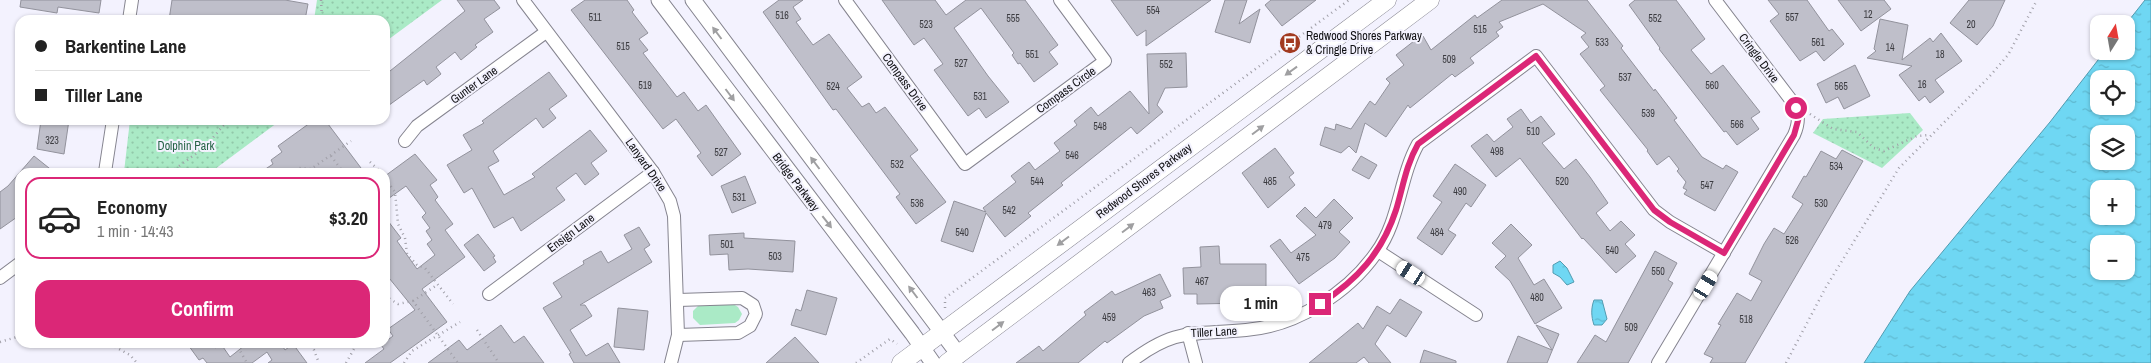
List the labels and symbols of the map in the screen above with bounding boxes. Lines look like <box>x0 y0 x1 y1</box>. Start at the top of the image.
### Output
house number: 554 <box>1146 4 1160 17</box>
house number: 12 <box>1863 8 1873 21</box>
house number: 516 <box>775 9 789 22</box>
house number: 511 <box>588 11 602 24</box>
house number: 557 <box>1785 11 1799 24</box>
house number: 555 <box>1006 12 1020 25</box>
house number: 552 <box>1648 12 1662 25</box>
north arrow <box>2090 15 2135 60</box>
house number: 523 <box>919 18 933 31</box>
house number: 20 <box>1966 18 1976 31</box>
house number: 515 <box>1473 23 1487 36</box>
one-way arrow <box>712 27 723 40</box>
place label: Redwood Shores Parkway & Cringle Drive <box>1306 28 1422 58</box>
street label: Cringle Drive <box>1735 30 1783 86</box>
bus stop icon: Redwood Shores Parkway & Cringle Drive <box>1278 31 1302 55</box>
house number: 533 <box>1595 36 1609 49</box>
house number: 561 <box>1811 36 1825 49</box>
house number: 515 <box>616 40 630 53</box>
house number: 14 <box>1885 41 1895 54</box>
house number: 551 <box>1025 48 1039 61</box>
house number: 18 <box>1935 48 1945 61</box>
street label: Compass Drive <box>879 50 931 114</box>
house number: 509 <box>1442 53 1456 66</box>
house number: 527 <box>954 57 968 70</box>
house number: 552 <box>1159 58 1173 71</box>
street label: Gunter Lane <box>447 62 501 108</box>
street label: Compass Circle <box>1033 63 1099 117</box>
one-way arrow <box>1285 66 1298 76</box>
house number: 537 <box>1618 71 1632 84</box>
house number: 16 <box>1917 78 1927 91</box>
house number: 519 <box>638 79 652 92</box>
house number: 560 <box>1705 79 1719 92</box>
house number: 524 <box>826 80 840 93</box>
house number: 565 <box>1834 80 1848 93</box>
one-way arrow <box>725 88 735 102</box>
house number: 531 <box>973 90 987 103</box>
route start <box>1785 97 1807 119</box>
house number: 539 <box>1641 107 1655 120</box>
house number: 566 <box>1730 118 1744 131</box>
house number: 548 <box>1093 120 1107 133</box>
one-way arrow <box>1251 125 1264 135</box>
house number: 510 <box>1526 125 1540 138</box>
house number: 323 <box>45 134 59 147</box>
street label: Lanyard Drive <box>622 135 670 195</box>
park label: Dolphin Park <box>158 138 215 154</box>
street label: Redwood Shores Parkway <box>1093 140 1195 222</box>
house number: 498 <box>1490 145 1504 158</box>
house number: 527 <box>714 146 728 159</box>
street label: Bridge Parkway <box>769 149 823 215</box>
house number: 546 <box>1065 149 1079 162</box>
one-way arrow <box>810 156 820 170</box>
house number: 532 <box>890 158 904 171</box>
house number: 534 <box>1829 160 1843 173</box>
house number: 544 <box>1030 175 1044 188</box>
house number: 485 <box>1263 175 1277 188</box>
house number: 520 <box>1555 175 1569 188</box>
house number: 547 <box>1700 179 1714 192</box>
house number: 490 <box>1453 185 1467 198</box>
house number: 531 <box>732 191 746 204</box>
house number: 536 <box>910 197 924 210</box>
house number: 530 <box>1814 197 1828 210</box>
house number: 542 <box>1002 204 1016 217</box>
street label: Ensign Lane <box>544 210 598 256</box>
one-way arrow <box>821 215 832 228</box>
house number: 479 <box>1318 219 1332 232</box>
one-way arrow <box>1121 223 1135 233</box>
house number: 540 <box>955 226 969 239</box>
house number: 484 <box>1430 226 1444 239</box>
house number: 526 <box>1785 234 1799 247</box>
one-way arrow <box>1057 236 1070 247</box>
house number: 501 <box>720 238 734 251</box>
house number: 540 <box>1605 244 1619 257</box>
house number: 503 <box>768 250 782 263</box>
house number: 475 <box>1296 251 1310 264</box>
car <box>1394 259 1427 287</box>
house number: 550 <box>1651 265 1665 278</box>
car <box>1691 268 1720 302</box>
house number: 467 <box>1195 275 1209 288</box>
one-way arrow <box>907 286 918 299</box>
house number: 463 <box>1142 286 1156 299</box>
callout: 1 min <box>1220 286 1302 322</box>
house number: 480 <box>1530 291 1544 304</box>
route end <box>1309 293 1331 315</box>
house number: 459 <box>1102 311 1116 324</box>
house number: 518 <box>1739 313 1753 326</box>
one-way arrow <box>991 320 1004 331</box>
house number: 509 <box>1624 321 1638 334</box>
street label: Tiller Lane <box>1190 323 1238 341</box>

